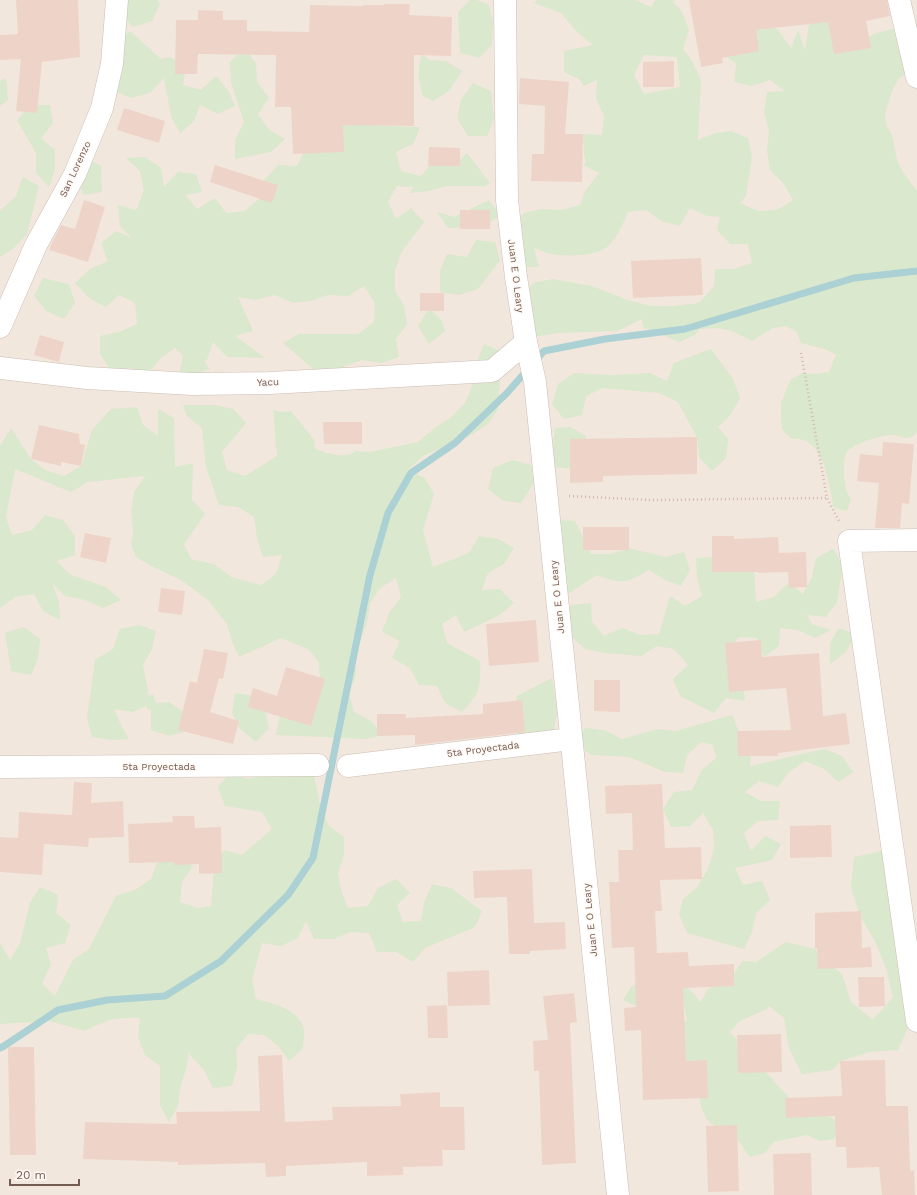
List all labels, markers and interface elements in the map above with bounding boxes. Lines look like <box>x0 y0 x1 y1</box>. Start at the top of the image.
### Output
street label: San Lorenzo <box>57 139 93 199</box>
street label: Juan E O Leary <box>506 239 526 314</box>
street label: Yacu <box>257 376 279 388</box>
street label: Juan E O Leary <box>548 559 566 634</box>
street label: 5ta Proyectada <box>446 739 520 759</box>
street label: 5ta Proyectada <box>122 761 196 772</box>
street label: Juan E O Leary <box>581 882 599 957</box>
scale bar <box>10 1161 79 1187</box>
text: 20 m <box>16 1168 46 1182</box>

